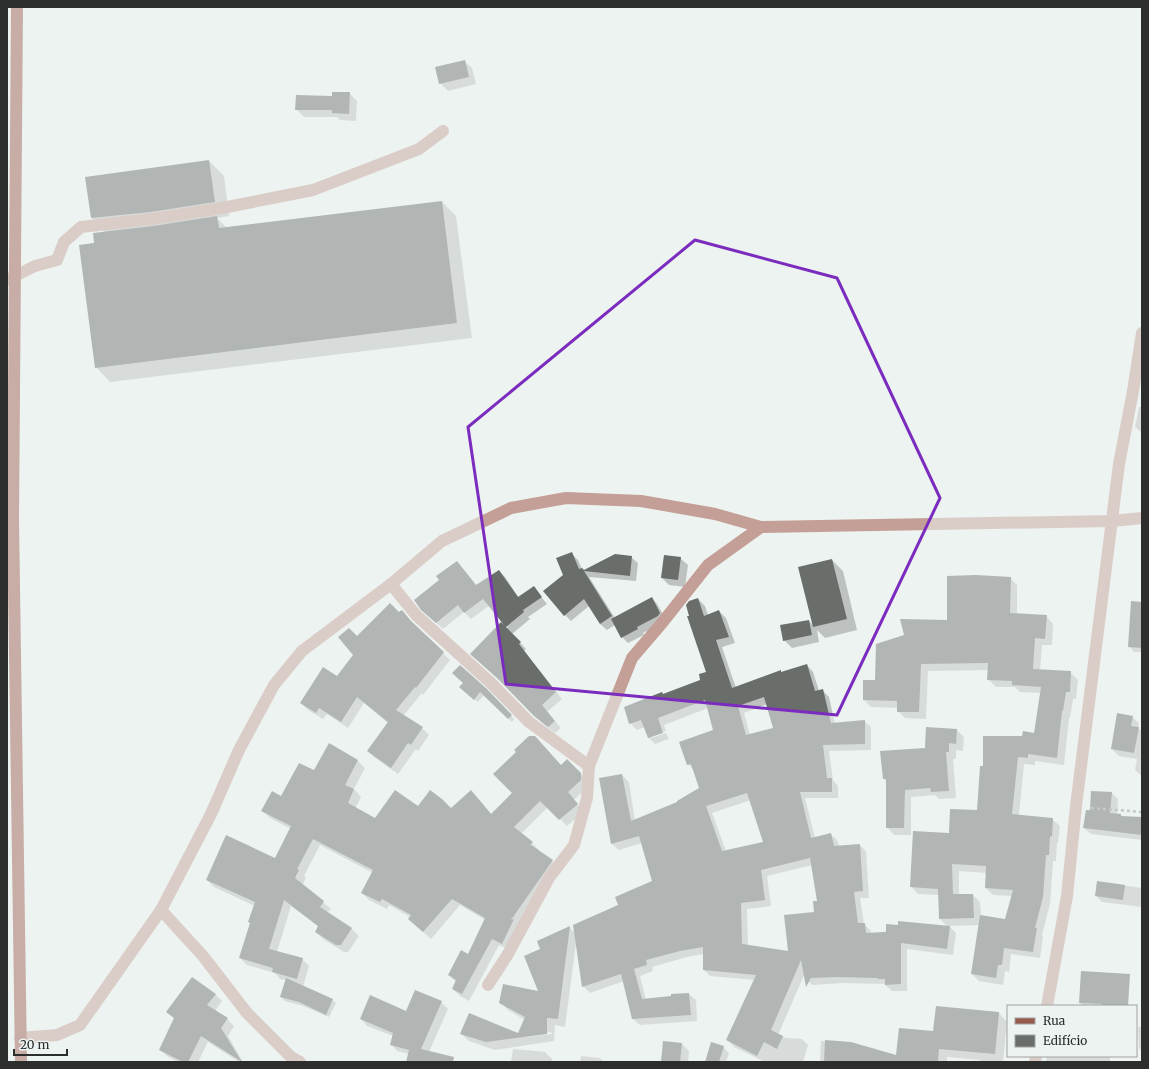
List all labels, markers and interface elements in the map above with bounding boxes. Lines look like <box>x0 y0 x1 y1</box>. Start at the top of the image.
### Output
legend <box>1007 1005 1137 1057</box>
text: Rua <box>1043 1013 1066 1028</box>
scale bar <box>14 1031 67 1057</box>
text: Edifício <box>1043 1033 1087 1048</box>
text: 20 m <box>20 1037 49 1052</box>

